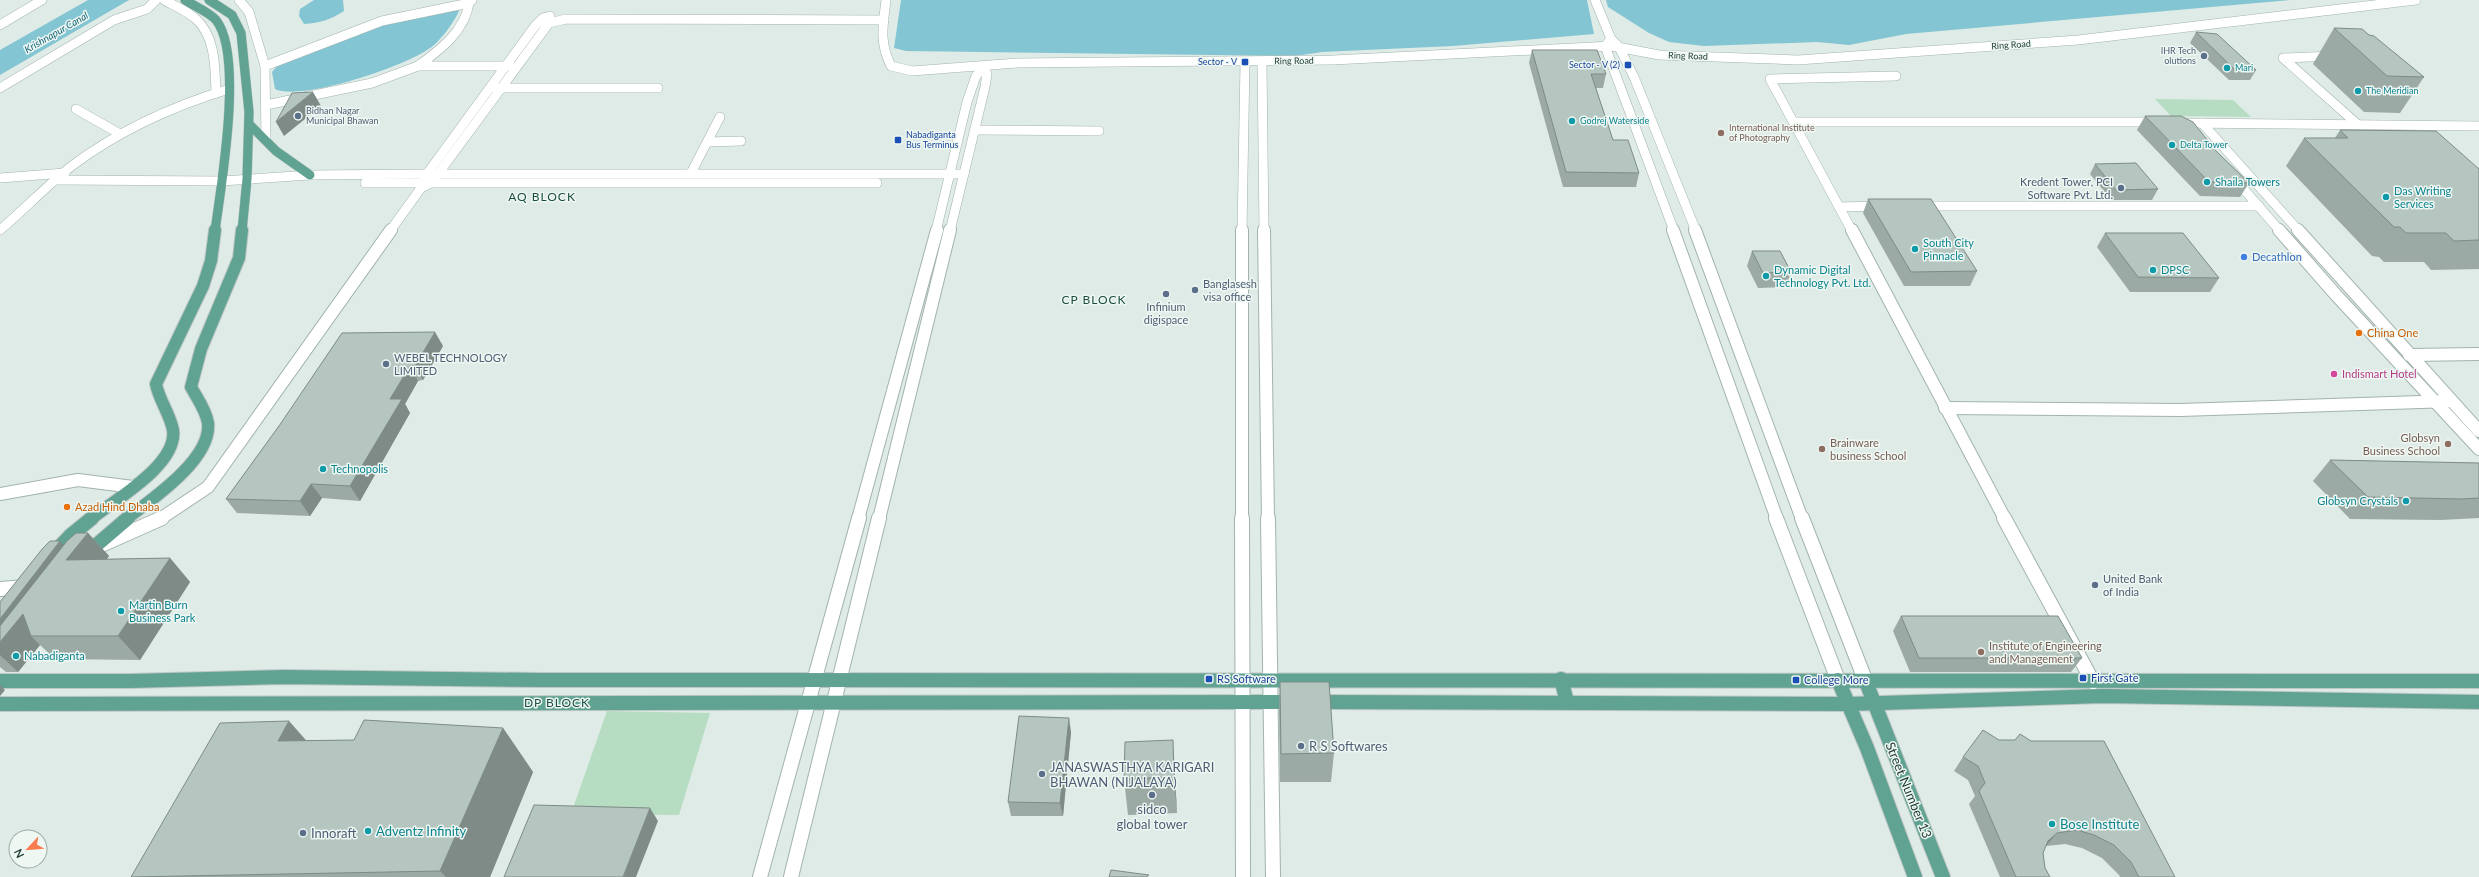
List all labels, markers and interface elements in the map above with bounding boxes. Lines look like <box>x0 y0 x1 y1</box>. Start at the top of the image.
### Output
water label: Krishnapur Canal <box>22 9 91 55</box>
street label: Ring Road <box>1991 38 2031 51</box>
place label: IHR Tech olutions <box>2161 45 2196 66</box>
street label: Ring Road <box>1668 49 1708 62</box>
marker: IHR Tech olutions <box>2199 51 2209 61</box>
street label: Ring Road <box>1274 55 1314 66</box>
place label: Sector - V <box>1198 56 1238 67</box>
marker: Sector - V <box>1240 57 1250 67</box>
place label: Sector - V (2) <box>1569 59 1620 70</box>
marker: Sector - V (2) <box>1623 60 1633 70</box>
place label: Mari <box>2235 62 2253 73</box>
marker: Mari <box>2222 63 2232 73</box>
place label: The Meridian <box>2366 85 2418 96</box>
marker: The Meridian <box>2353 86 2363 96</box>
place label: Bidhan Nagar Municipal Bhawan <box>306 105 379 126</box>
marker: Bidhan Nagar Municipal Bhawan <box>293 111 303 121</box>
place label: Godrej Waterside <box>1580 115 1649 126</box>
marker: Godrej Waterside <box>1567 116 1577 126</box>
place label: International Institute of Photography <box>1729 122 1815 143</box>
marker: International Institute of Photography <box>1716 128 1726 138</box>
place label: Nabadiganta Bus Terminus <box>906 129 959 150</box>
marker: Nabadiganta Bus Terminus <box>893 135 903 145</box>
place label: Delta Tower <box>2180 139 2228 150</box>
marker: Delta Tower <box>2167 140 2177 150</box>
place label: Kredent Tower, PCI Software Pvt. Ltd. <box>2020 175 2113 201</box>
place label: Shaila Towers <box>2215 175 2280 188</box>
marker: Shaila Towers <box>2202 177 2212 187</box>
marker: Kredent Tower, PCI Software Pvt. Ltd. <box>2116 183 2126 193</box>
place label: Das Writing Services <box>2394 184 2452 210</box>
district label: AQ BLOCK <box>508 189 576 204</box>
marker: Das Writing Services <box>2381 192 2391 202</box>
place label: South City Pinnacle <box>1923 236 1974 262</box>
marker: South City Pinnacle <box>1910 244 1920 254</box>
place label: Decathlon <box>2252 250 2302 263</box>
marker: Decathlon <box>2239 252 2249 262</box>
place label: Dynamic Digital Technology Pvt. Ltd. <box>1774 263 1871 289</box>
place label: DPSC <box>2161 263 2190 276</box>
marker: DPSC <box>2148 265 2158 275</box>
marker: Dynamic Digital Technology Pvt. Ltd. <box>1761 271 1771 281</box>
place label: Banglasesh visa office <box>1203 277 1257 303</box>
marker: Banglasesh visa office <box>1190 285 1200 295</box>
marker: Infinium digispace <box>1161 289 1171 299</box>
district label: CP BLOCK <box>1061 292 1127 307</box>
place label: Infinium digispace <box>1144 300 1188 326</box>
place label: China One <box>2367 326 2418 339</box>
marker: China One <box>2354 328 2364 338</box>
place label: WEBEL TECHNOLOGY LIMITED <box>394 351 508 377</box>
marker: WEBEL TECHNOLOGY LIMITED <box>381 359 391 369</box>
place label: Indismart Hotel <box>2342 367 2417 380</box>
marker: Indismart Hotel <box>2329 369 2339 379</box>
place label: Globsyn Business School <box>2363 431 2440 457</box>
place label: Brainware business School <box>1830 436 1906 462</box>
marker: Globsyn Business School <box>2443 439 2453 449</box>
marker: Brainware business School <box>1817 444 1827 454</box>
place label: Technopolis <box>331 462 388 475</box>
marker: Technopolis <box>318 464 328 474</box>
place label: Globsyn Crystals <box>2317 494 2398 507</box>
marker: Globsyn Crystals <box>2401 496 2411 506</box>
place label: Azad Hind Dhaba <box>75 500 159 513</box>
marker: Azad Hind Dhaba <box>62 502 72 512</box>
place label: United Bank of India <box>2103 572 2163 598</box>
marker: United Bank of India <box>2090 580 2100 590</box>
place label: Martin Burn Business Park <box>129 598 196 624</box>
marker: Martin Burn Business Park <box>116 606 126 616</box>
place label: Institute of Engineering and Management <box>1989 639 2102 665</box>
marker: Institute of Engineering and Management <box>1976 647 1986 657</box>
place label: Nabadiganta <box>24 649 85 662</box>
marker: Nabadiganta <box>11 651 21 661</box>
place label: First Gate <box>2091 671 2139 684</box>
place label: RS Software <box>1217 672 1276 685</box>
place label: College More <box>1804 673 1869 686</box>
marker: First Gate <box>2078 673 2088 683</box>
marker: RS Software <box>1204 674 1214 684</box>
marker: College More <box>1791 675 1801 685</box>
district label: DP BLOCK <box>524 695 590 710</box>
place label: R S Softwares <box>1309 738 1388 754</box>
street label: Street Number 13 <box>1882 740 1936 840</box>
marker: R S Softwares <box>1296 741 1306 751</box>
place label: JANASWASTHYA KARIGARI BHAWAN (NIJALAYA) <box>1050 759 1214 790</box>
marker: JANASWASTHYA KARIGARI BHAWAN (NIJALAYA) <box>1037 769 1047 779</box>
marker: sidco global tower <box>1147 790 1157 800</box>
place label: sidco global tower <box>1117 801 1188 832</box>
place label: Bose Institute <box>2060 816 2139 832</box>
marker: Bose Institute <box>2047 819 2057 829</box>
place label: Adventz Infinity <box>376 823 467 839</box>
place label: Innoraft <box>311 825 356 841</box>
marker: Adventz Infinity <box>363 826 373 836</box>
marker: Innoraft <box>298 828 308 838</box>
north arrow <box>8 829 48 869</box>
text: N <box>11 847 26 860</box>

